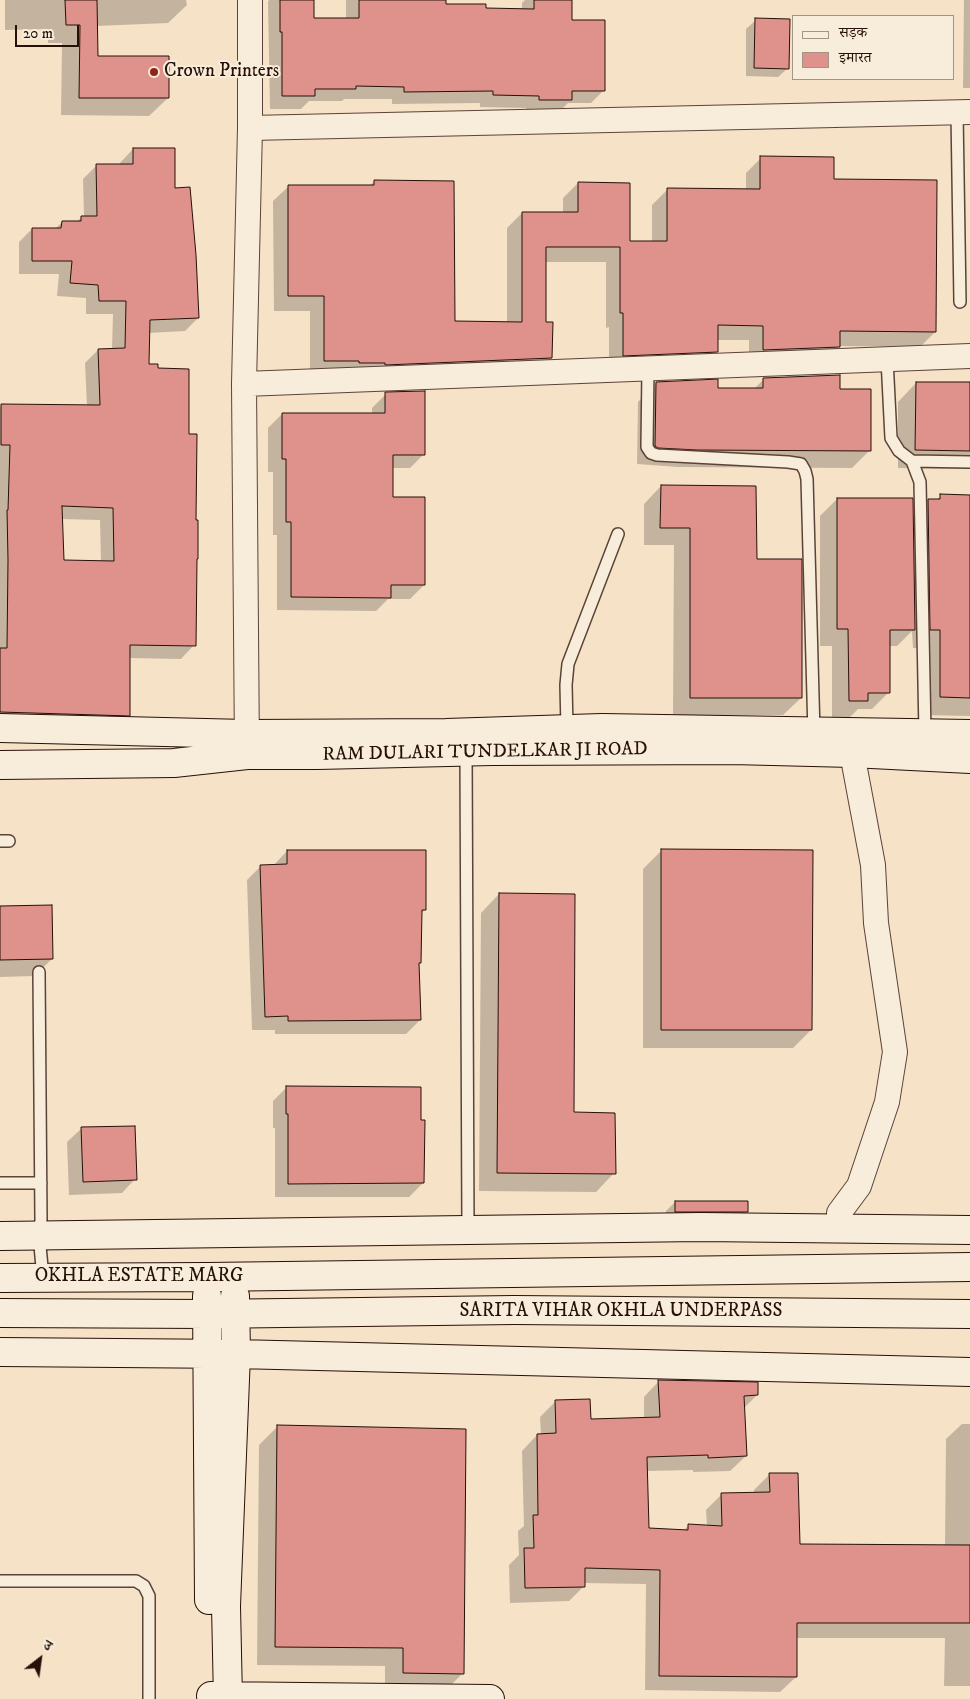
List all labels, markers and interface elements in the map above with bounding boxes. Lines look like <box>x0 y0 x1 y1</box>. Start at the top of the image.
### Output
scale bar <box>18 15 81 47</box>
legend <box>792 15 955 80</box>
text: सड़क <box>839 23 867 42</box>
text: 20 m <box>23 24 53 43</box>
text: इमारत <box>839 48 872 67</box>
place label: Crown Printers <box>164 61 279 83</box>
marker: Crown Printers <box>148 66 160 78</box>
street label: RAM DULARI TUNDELKAR JI ROAD <box>322 739 648 767</box>
street label: OKHLA ESTATE MARG <box>35 1266 243 1288</box>
street label: SARITA VIHAR OKHLA UNDERPASS <box>460 1301 782 1323</box>
north arrow <box>15 1634 65 1684</box>
text: उ <box>40 1636 55 1656</box>

